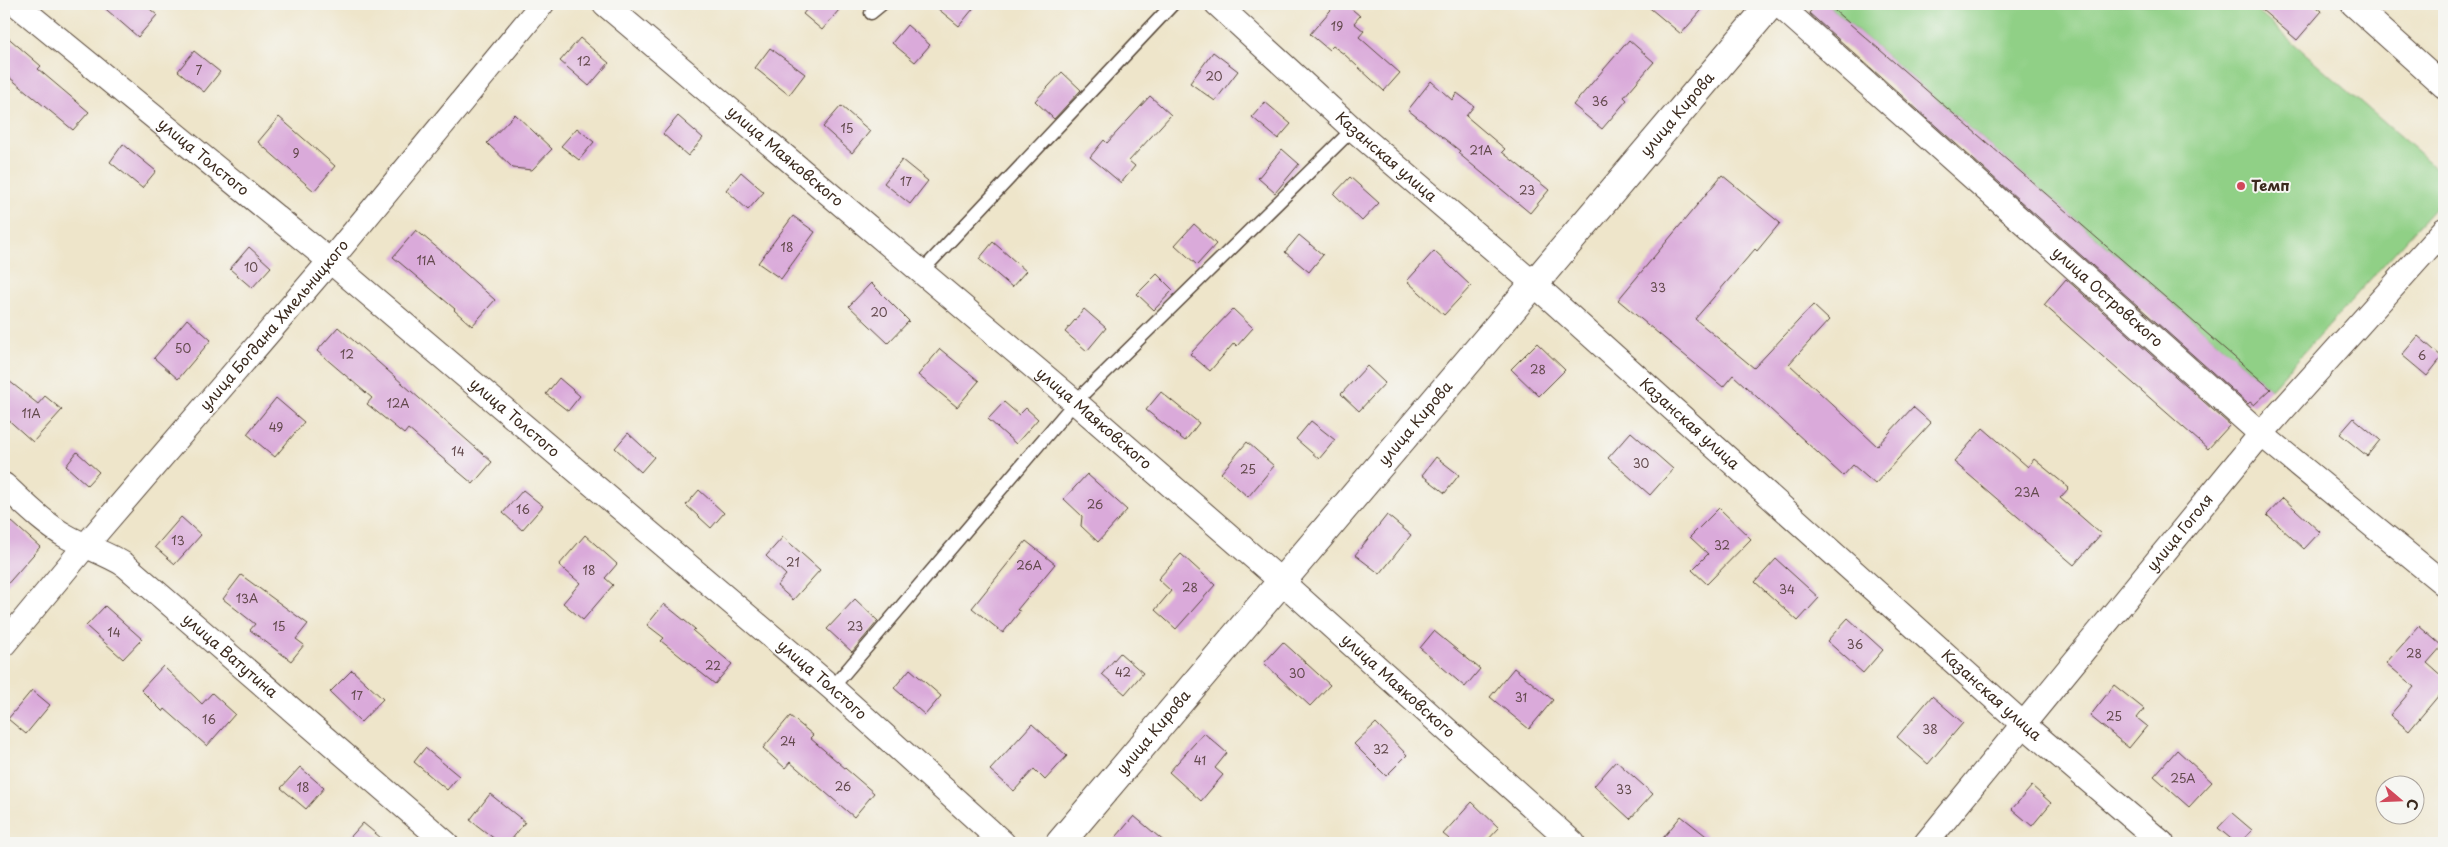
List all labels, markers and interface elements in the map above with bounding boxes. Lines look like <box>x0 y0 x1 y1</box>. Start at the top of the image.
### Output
house number: 19 <box>1331 17 1343 35</box>
house number: 12 <box>577 52 591 70</box>
house number: 7 <box>196 61 203 79</box>
street label: улица Кирова <box>1634 66 1719 161</box>
house number: 20 <box>1205 67 1223 85</box>
house number: 36 <box>1592 92 1608 110</box>
street label: улица Маяковского <box>723 99 849 211</box>
street label: Казанская улица <box>1331 105 1443 207</box>
street label: улица Толстого <box>153 112 255 201</box>
house number: 15 <box>840 119 854 137</box>
house number: 21А <box>1469 141 1493 159</box>
house number: 9 <box>292 144 300 162</box>
house number: 17 <box>900 172 912 190</box>
place label: Темп <box>2251 173 2290 196</box>
marker: Темп <box>2235 180 2247 192</box>
house number: 23 <box>1519 181 1535 199</box>
street label: улица Богдана Хмельницкого <box>193 234 353 415</box>
house number: 18 <box>781 238 793 256</box>
street label: улица Островского <box>2048 240 2169 352</box>
house number: 11А <box>416 251 436 269</box>
house number: 10 <box>244 258 258 276</box>
house number: 33 <box>1650 278 1666 296</box>
house number: 20 <box>870 303 888 321</box>
house number: 50 <box>175 339 191 357</box>
house number: 12 <box>340 345 354 363</box>
house number: 6 <box>2418 346 2426 364</box>
house number: 28 <box>1530 360 1546 378</box>
street label: улица Маяковского <box>1032 361 1158 474</box>
street label: Казанская улица <box>1635 371 1746 474</box>
street label: улица Толстого <box>465 372 566 462</box>
street label: улица Кирова <box>1372 375 1457 470</box>
house number: 12А <box>386 394 410 412</box>
house number: 11А <box>21 404 41 422</box>
house number: 49 <box>269 418 283 436</box>
house number: 14 <box>451 442 465 460</box>
house number: 30 <box>1633 454 1650 472</box>
house number: 25 <box>1240 460 1256 478</box>
house number: 23А <box>2014 483 2040 501</box>
street label: улица Гоголя <box>2140 488 2218 576</box>
house number: 26 <box>1087 495 1103 513</box>
house number: 16 <box>516 500 530 518</box>
house number: 13 <box>171 531 185 549</box>
house number: 32 <box>1714 536 1730 554</box>
house number: 21 <box>786 553 800 571</box>
house number: 26А <box>1016 556 1042 574</box>
house number: 18 <box>583 561 595 579</box>
house number: 28 <box>1182 578 1198 596</box>
house number: 34 <box>1779 580 1795 598</box>
house number: 13А <box>236 589 258 607</box>
street label: улица Ватутина <box>178 607 284 703</box>
house number: 15 <box>272 617 286 635</box>
house number: 23 <box>847 617 863 635</box>
house number: 14 <box>107 623 121 641</box>
street label: улица Маяковского <box>1337 627 1461 742</box>
street label: улица Толстого <box>773 633 873 725</box>
house number: 36 <box>1847 635 1863 653</box>
street label: Казанская улица <box>1937 643 2048 746</box>
house number: 28 <box>2406 644 2422 662</box>
house number: 22 <box>705 656 721 674</box>
house number: 42 <box>1115 663 1131 681</box>
house number: 30 <box>1289 664 1306 682</box>
street label: улица Кирова <box>1110 684 1196 779</box>
house number: 17 <box>351 686 363 704</box>
house number: 31 <box>1515 688 1527 706</box>
house number: 25 <box>2106 707 2122 725</box>
house number: 16 <box>202 710 216 728</box>
house number: 38 <box>1922 720 1938 738</box>
house number: 24 <box>780 732 796 750</box>
house number: 32 <box>1373 740 1389 758</box>
house number: 41 <box>1194 751 1206 769</box>
house number: 25А <box>2170 769 2196 787</box>
north arrow <box>2376 774 2426 824</box>
house number: 26 <box>835 777 851 795</box>
house number: 18 <box>297 778 309 796</box>
house number: 33 <box>1616 780 1632 798</box>
text: С <box>2401 796 2424 813</box>

